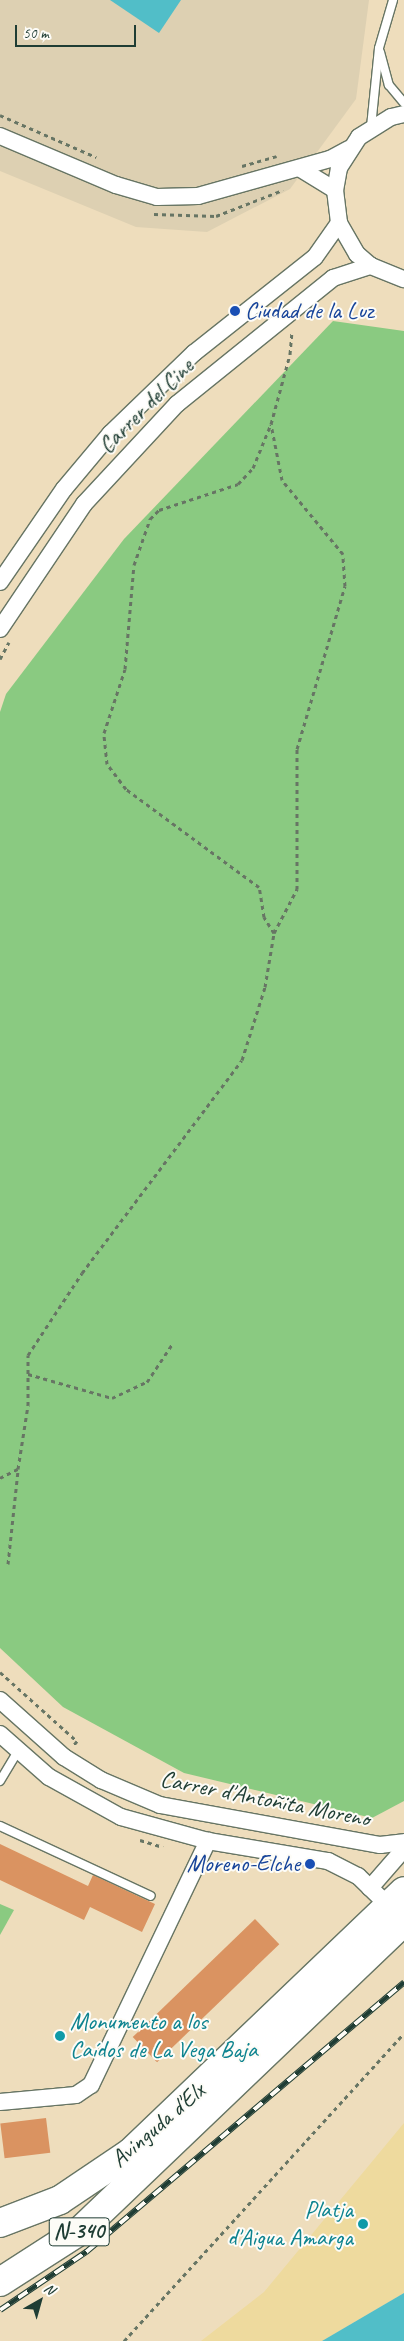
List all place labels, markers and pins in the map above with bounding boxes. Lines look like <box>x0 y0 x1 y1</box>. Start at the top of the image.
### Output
place label: Ciudad de la Luz <box>245 297 374 325</box>
marker: Ciudad de la Luz <box>229 305 241 317</box>
place label: Moreno-Elche <box>187 1850 300 1878</box>
marker: Moreno-Elche <box>304 1858 316 1870</box>
place label: Monumento a los Caídos de La Vega Baja <box>70 2008 258 2064</box>
marker: Monumento a los Caídos de La Vega Baja <box>54 2030 66 2042</box>
place label: Platja d'Aigua Amarga <box>228 2196 353 2252</box>
marker: Platja d'Aigua Amarga <box>357 2218 369 2230</box>

